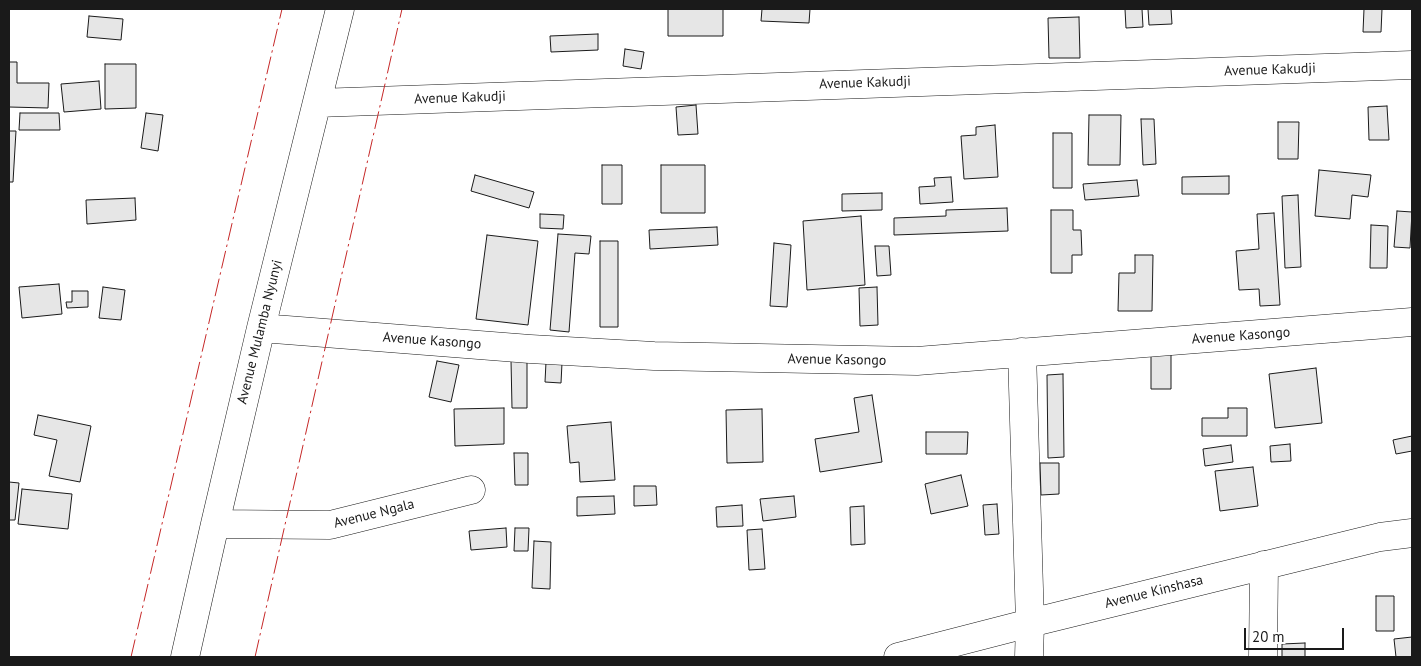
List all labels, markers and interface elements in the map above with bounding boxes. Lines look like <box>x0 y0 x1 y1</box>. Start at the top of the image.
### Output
street label: Avenue Kakudji <box>1224 60 1316 80</box>
street label: Avenue Kakudji <box>819 73 911 93</box>
street label: Avenue Kakudji <box>414 88 506 108</box>
street label: Avenue Mulamba Nyunyi <box>234 258 286 406</box>
street label: Avenue Kasongo <box>1191 324 1291 348</box>
street label: Avenue Kasongo <box>382 329 482 353</box>
street label: Avenue Kasongo <box>788 351 886 369</box>
street label: Avenue Ngala <box>332 496 416 532</box>
street label: Avenue Kinshasa <box>1103 572 1205 612</box>
scale bar <box>1246 618 1346 650</box>
text: 20 m <box>1252 627 1285 646</box>

